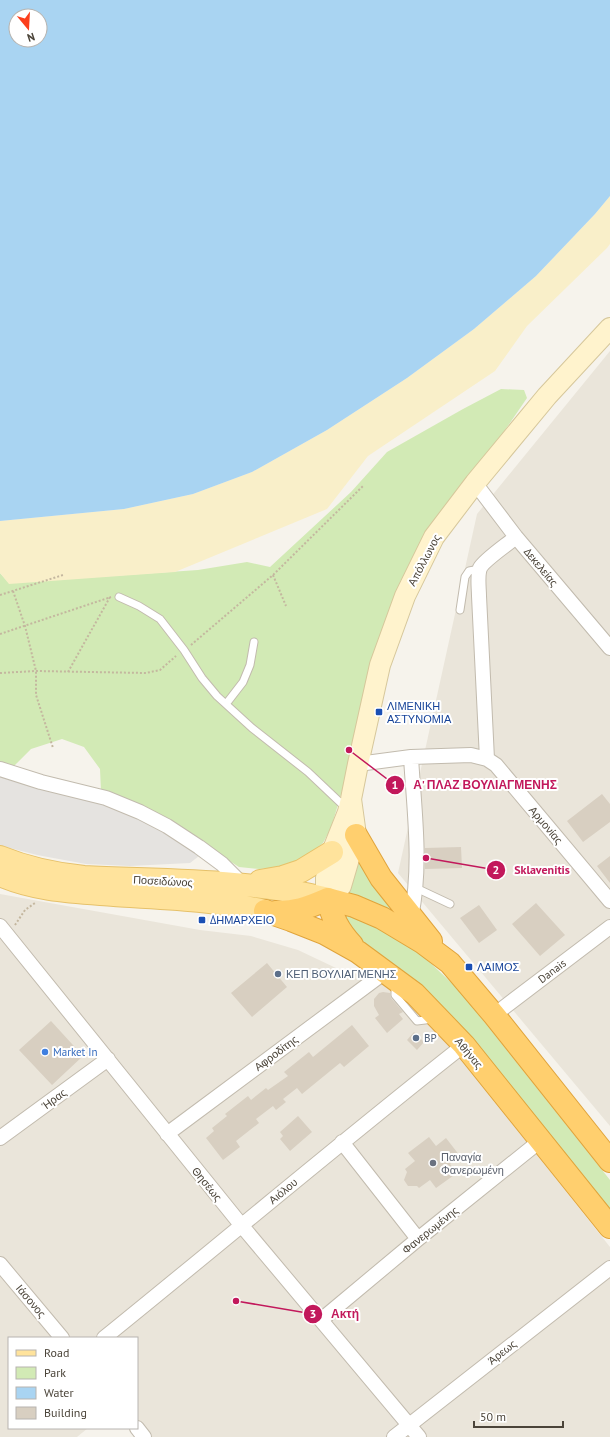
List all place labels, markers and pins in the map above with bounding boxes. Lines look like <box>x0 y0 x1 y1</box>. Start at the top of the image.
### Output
place label: ΛΙΜΕΝΙΚΗ ΑΣΤΥΝΟΜΙΑ <box>387 699 452 726</box>
marker: ΛΙΜΕΝΙΚΗ ΑΣΤΥΝΟΜΙΑ <box>374 707 384 717</box>
callout: Α' ΠΛΑΖ ΒΟΥΛΙΑΓΜΕΝΗΣ <box>385 773 565 797</box>
callout: Sklavenitis <box>486 858 578 882</box>
place label: ΔΗΜΑΡΧΕΙΟ <box>210 913 275 927</box>
marker: ΔΗΜΑΡΧΕΙΟ <box>197 915 207 925</box>
place label: ΛΑΙΜΟΣ <box>477 960 519 974</box>
marker: ΛΑΙΜΟΣ <box>464 962 474 972</box>
place label: ΚΕΠ ΒΟΥΛΙΑΓΜΕΝΗΣ <box>286 967 397 981</box>
marker: ΚΕΠ ΒΟΥΛΙΑΓΜΕΝΗΣ <box>273 969 283 979</box>
place label: BP <box>424 1031 437 1045</box>
marker: BP <box>411 1033 421 1043</box>
place label: Market In <box>53 1045 98 1059</box>
marker: Market In <box>40 1047 50 1057</box>
place label: Παναγία Φανερωμένη <box>441 1150 504 1177</box>
marker: Παναγία Φανερωμένη <box>428 1158 438 1168</box>
callout: Ακτή <box>303 1302 367 1326</box>

